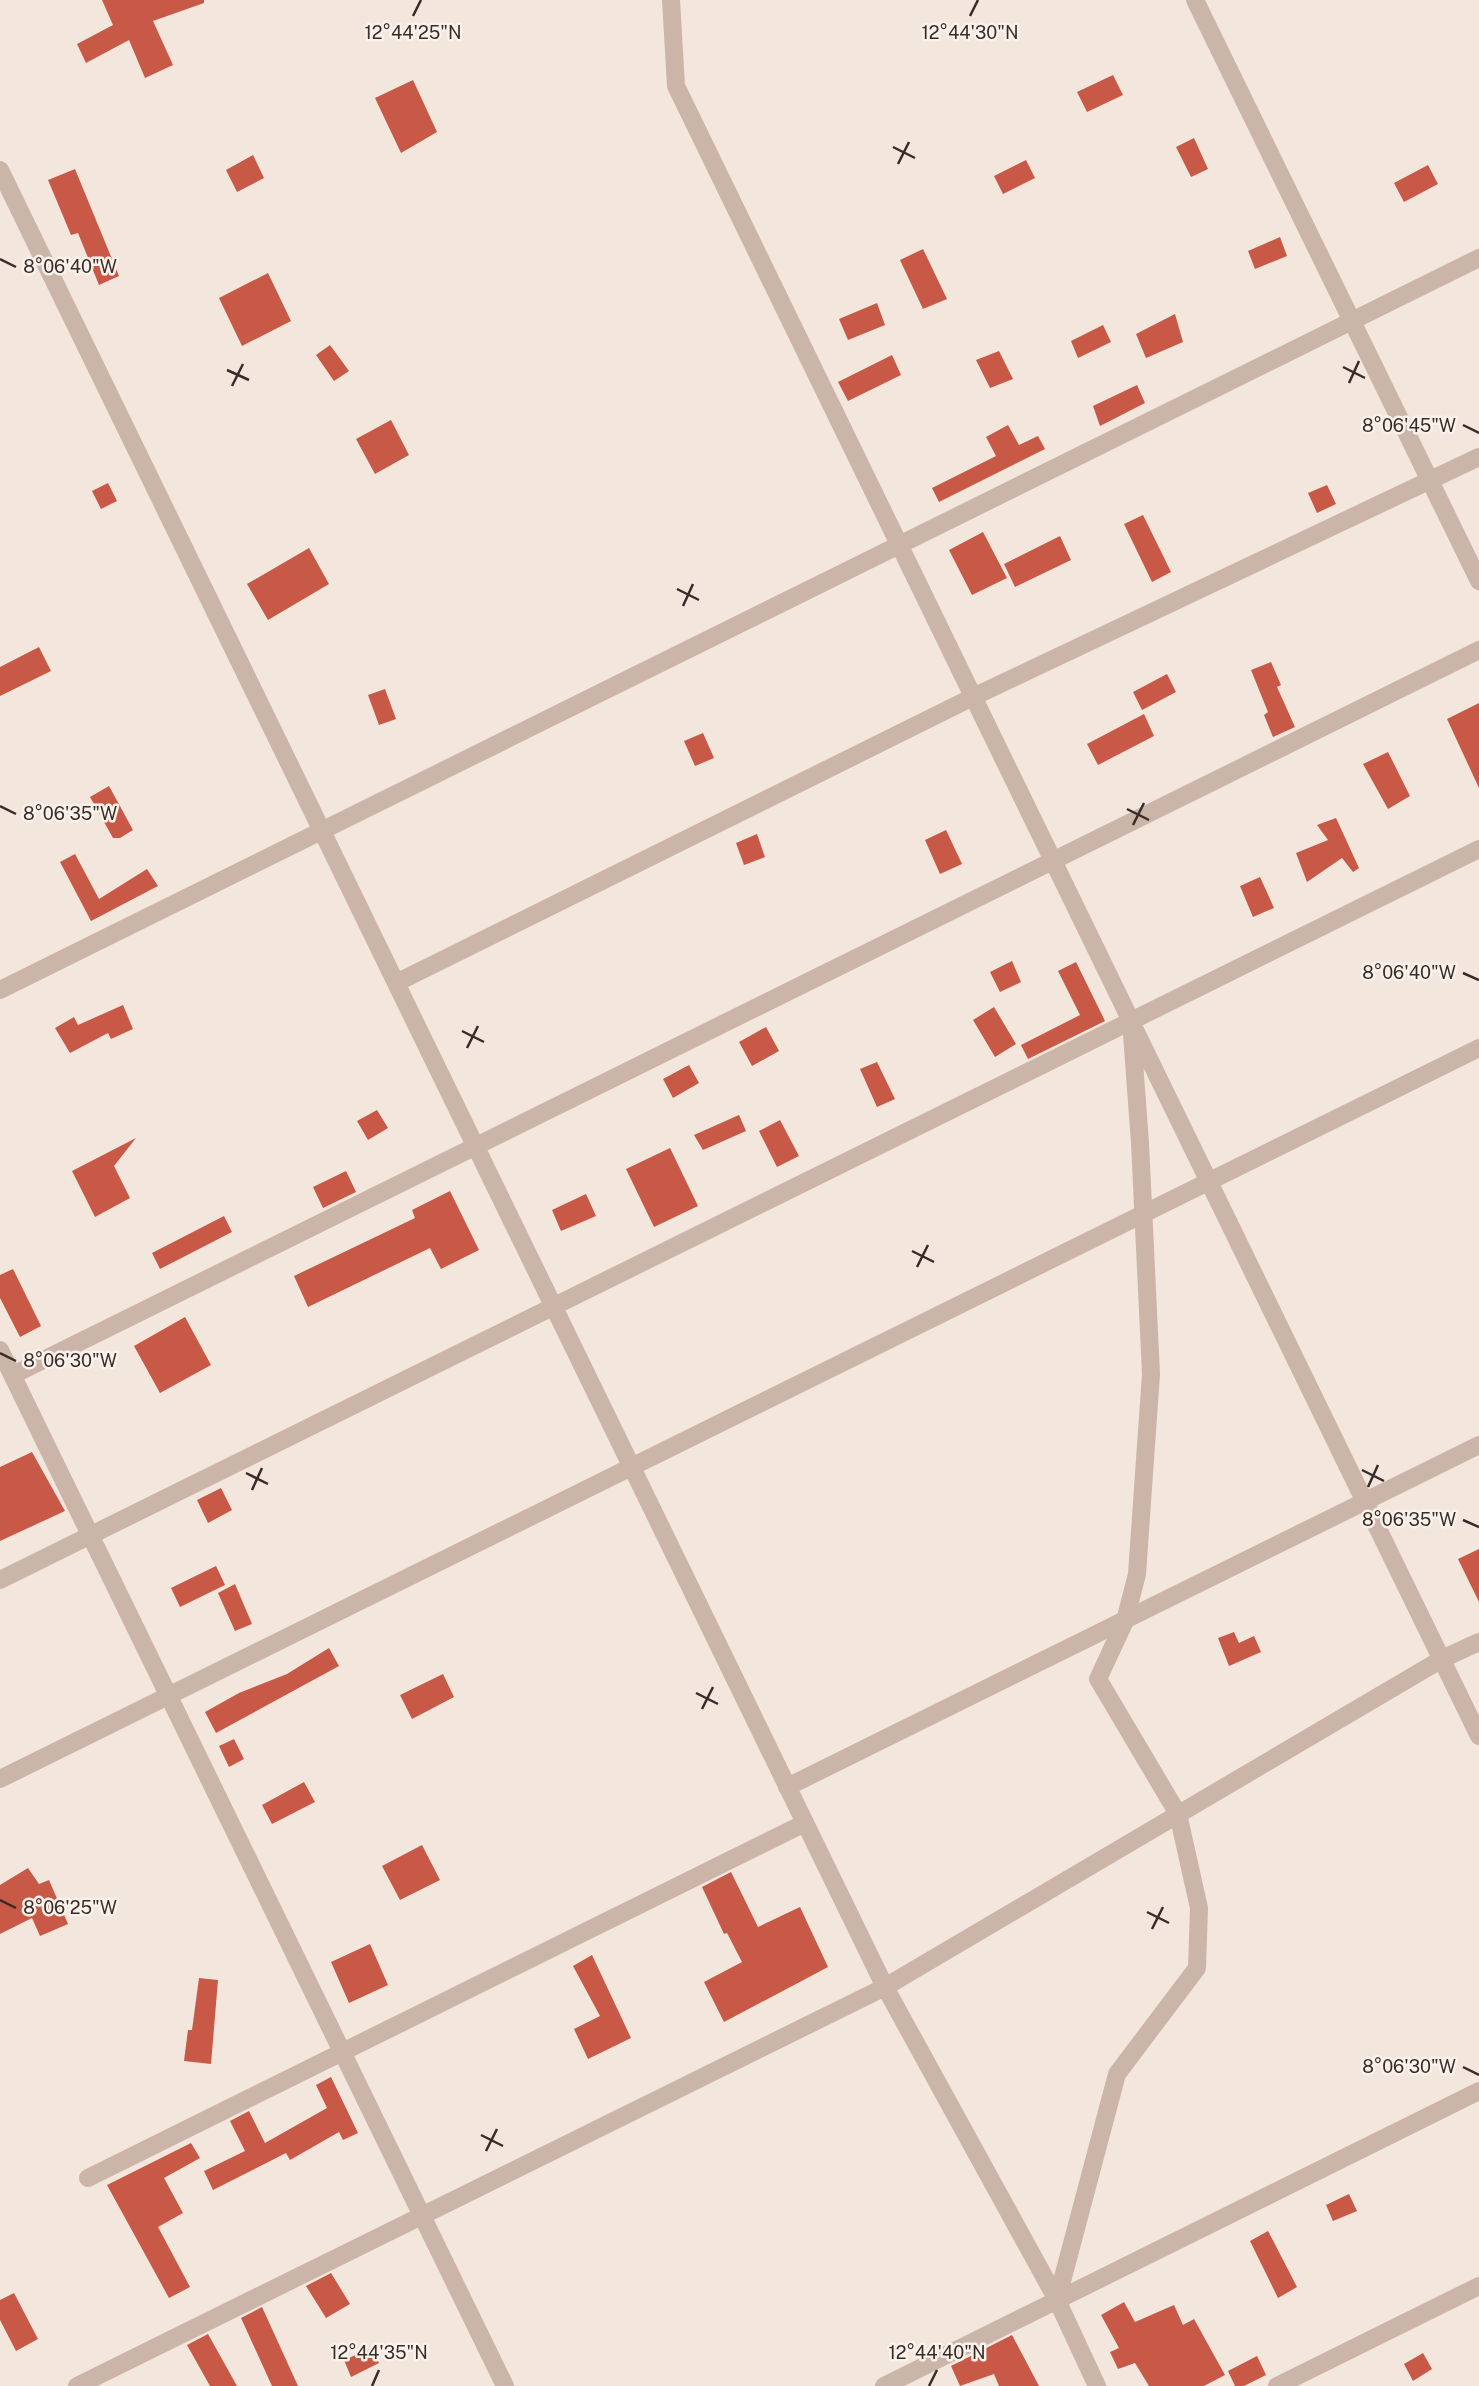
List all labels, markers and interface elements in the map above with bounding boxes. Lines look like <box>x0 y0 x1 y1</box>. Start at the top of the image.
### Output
text: 12°44'25"N <box>365 22 461 43</box>
text: 12°44'30"N <box>922 22 1018 43</box>
text: 8°06'40"W <box>23 256 117 277</box>
text: 8°06'45"W <box>1362 415 1456 436</box>
text: 8°06'35"W <box>23 803 117 824</box>
text: 8°06'40"W <box>1362 962 1456 983</box>
text: 8°06'30"W <box>23 1350 117 1371</box>
text: 8°06'35"W <box>1362 1509 1456 1530</box>
text: 8°06'25"W <box>23 1897 117 1918</box>
text: 8°06'30"W <box>1362 2056 1456 2077</box>
text: 12°44'35"N <box>330 2342 428 2363</box>
text: 12°44'40"N <box>888 2342 986 2363</box>

